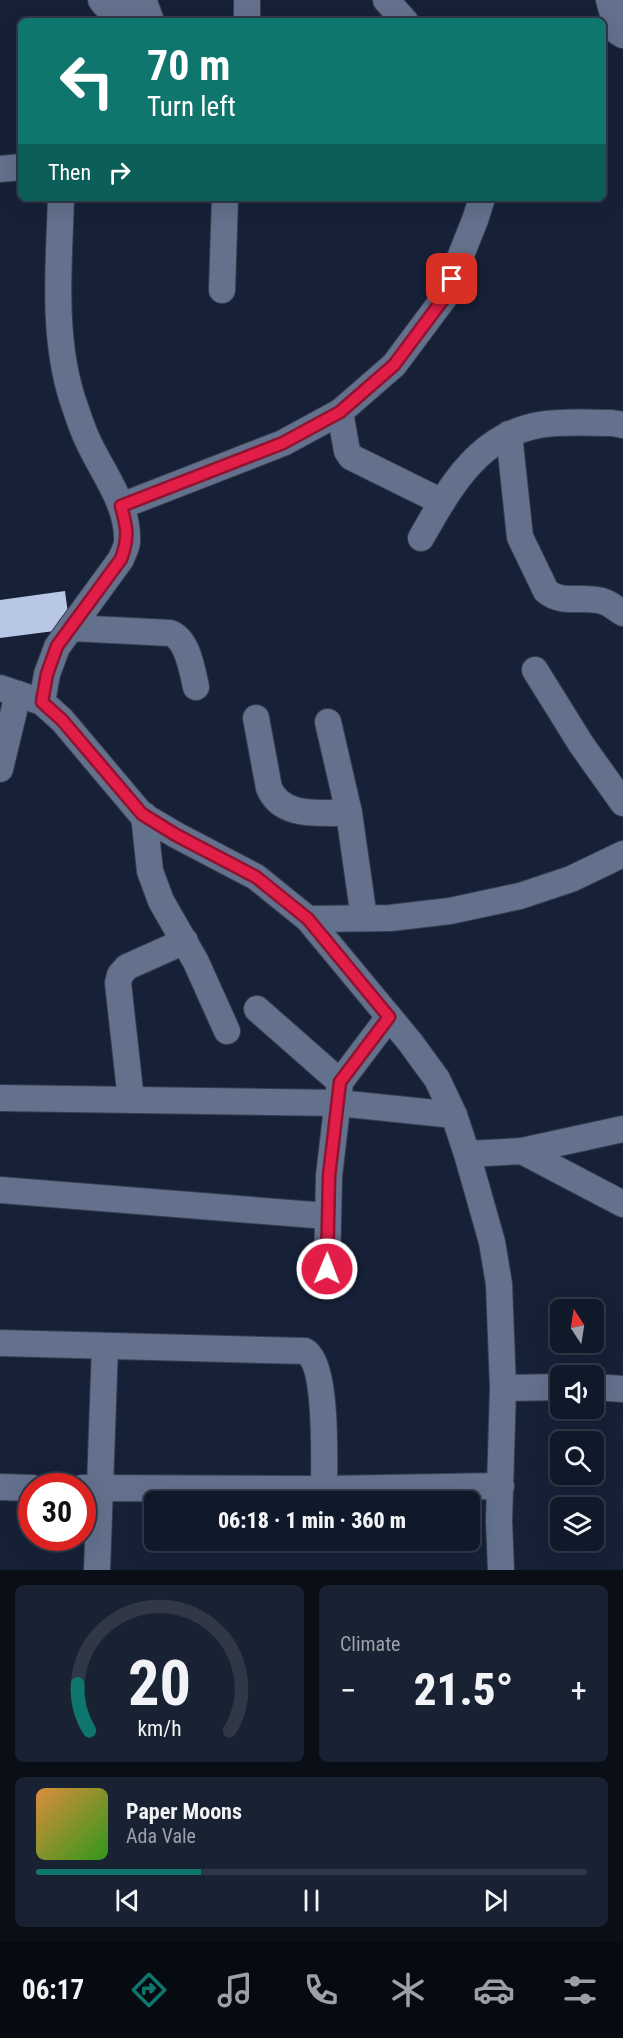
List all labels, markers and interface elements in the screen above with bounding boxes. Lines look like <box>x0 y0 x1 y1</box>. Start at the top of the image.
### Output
text: 70 m <box>147 41 230 90</box>
icon: left <box>48 42 126 120</box>
text: Turn left <box>147 91 236 123</box>
icon: right <box>103 156 136 189</box>
text: Then <box>48 160 91 185</box>
pin <box>426 253 477 304</box>
icon: arrive <box>435 262 468 295</box>
position arrow <box>295 1237 359 1301</box>
north arrow <box>550 1299 604 1353</box>
map controls <box>550 1299 604 1551</box>
button: sound <box>550 1365 604 1419</box>
button: search <box>550 1431 604 1485</box>
speed limit sign: 30 <box>18 1473 96 1551</box>
button: layers <box>550 1497 604 1551</box>
text: 06:18 · 1 min · 360 m <box>218 1508 406 1533</box>
text: Climate <box>340 1632 400 1656</box>
text: 20 <box>128 1647 191 1720</box>
text: 21.5° <box>414 1663 513 1716</box>
text: − <box>340 1671 357 1710</box>
text: + <box>571 1671 587 1710</box>
text: km/h <box>137 1716 182 1741</box>
text: Paper Moons <box>126 1799 242 1824</box>
text: Ada Vale <box>126 1824 196 1848</box>
icon: previous <box>111 1884 144 1917</box>
icon: pause <box>295 1884 328 1917</box>
icon: next <box>479 1884 512 1917</box>
icon: directions <box>128 1969 170 2011</box>
icon: music <box>214 1969 256 2011</box>
icon: phone <box>300 1969 342 2011</box>
icon: climate <box>387 1969 429 2011</box>
icon: car <box>473 1969 515 2011</box>
icon: filters <box>559 1969 601 2011</box>
text: 06:17 <box>22 1974 84 2006</box>

